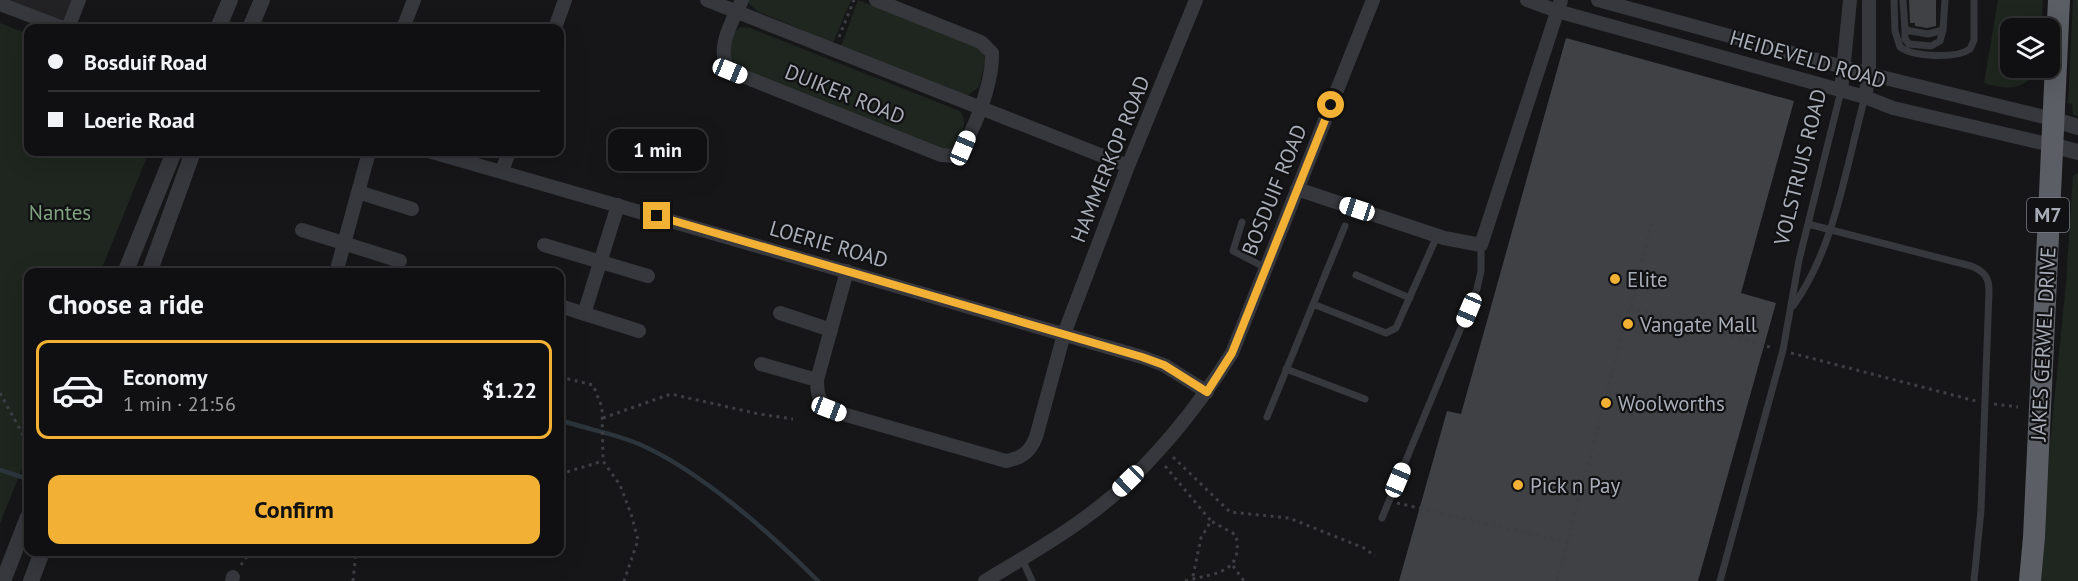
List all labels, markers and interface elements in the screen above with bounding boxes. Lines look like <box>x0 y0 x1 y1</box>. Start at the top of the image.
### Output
map controls <box>2000 18 2060 78</box>
button: layers <box>2000 18 2060 78</box>
street label: HEIDEVELD ROAD <box>1727 24 1889 94</box>
text: Bosduif Road <box>84 48 207 76</box>
car <box>710 56 750 86</box>
street label: DUIKER ROAD <box>781 58 909 130</box>
street label: HAMMERKOP ROAD <box>1064 72 1156 246</box>
street label: VOLSTRUIS ROAD <box>1767 86 1832 249</box>
route start <box>1317 91 1344 118</box>
text: Loerie Road <box>84 106 195 134</box>
street label: BOSDUIF ROAD <box>1235 120 1313 260</box>
car <box>948 128 978 168</box>
callout: 1 min <box>608 129 706 171</box>
text: 1 min <box>633 137 682 163</box>
car <box>1337 195 1377 223</box>
road number: M7 <box>2027 198 2069 232</box>
park label: Nantes <box>29 199 91 226</box>
route end <box>643 202 670 229</box>
street label: LOERIE ROAD <box>767 214 891 274</box>
street label: JAKES GERWEL DRIVE <box>2024 246 2062 443</box>
place label: Elite <box>1627 266 1668 293</box>
marker: Elite <box>1608 272 1622 286</box>
text: Choose a ride <box>48 287 204 321</box>
car <box>1454 290 1484 330</box>
place label: Vangate Mall <box>1639 311 1757 338</box>
marker: Vangate Mall <box>1621 317 1635 331</box>
icon: car <box>51 363 105 417</box>
text: Economy <box>123 363 207 391</box>
text: $1.22 <box>482 376 537 404</box>
place label: Woolworths <box>1618 390 1725 417</box>
text: 1 min · 21:56 <box>123 391 236 417</box>
car <box>809 394 849 424</box>
marker: Woolworths <box>1599 396 1613 410</box>
car <box>1383 460 1413 500</box>
car <box>1109 462 1147 500</box>
place label: Pick n Pay <box>1530 472 1620 499</box>
button: Confirm <box>48 475 540 544</box>
marker: Pick n Pay <box>1511 478 1525 492</box>

